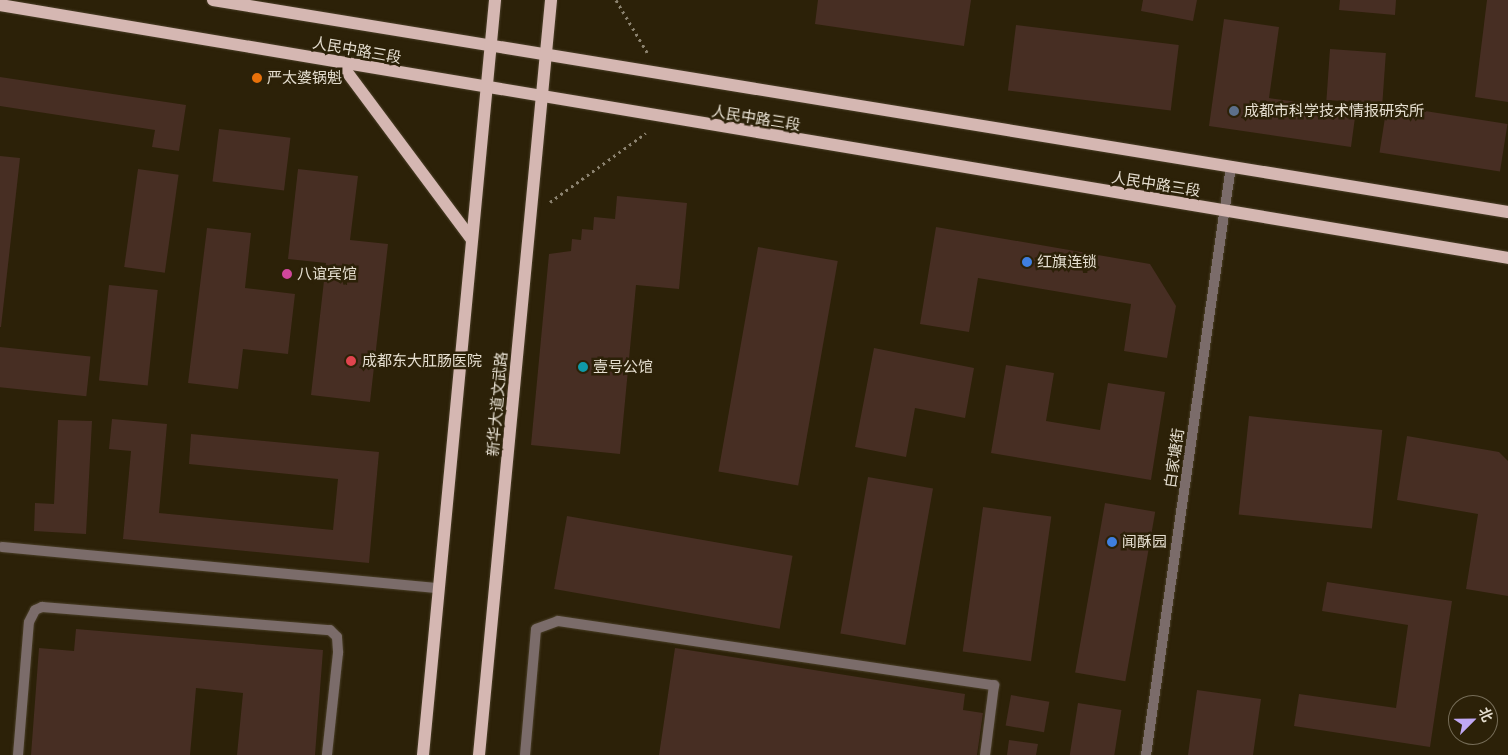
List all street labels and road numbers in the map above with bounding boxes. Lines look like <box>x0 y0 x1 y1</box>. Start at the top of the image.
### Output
street label: 人民中路三段 <box>311 33 403 67</box>
street label: 人民中路三段 <box>710 102 802 134</box>
street label: 人民中路三段 <box>1110 168 1202 200</box>
street label: 新华大道文武路 <box>483 351 511 457</box>
street label: 白家塘街 <box>1161 427 1187 489</box>

